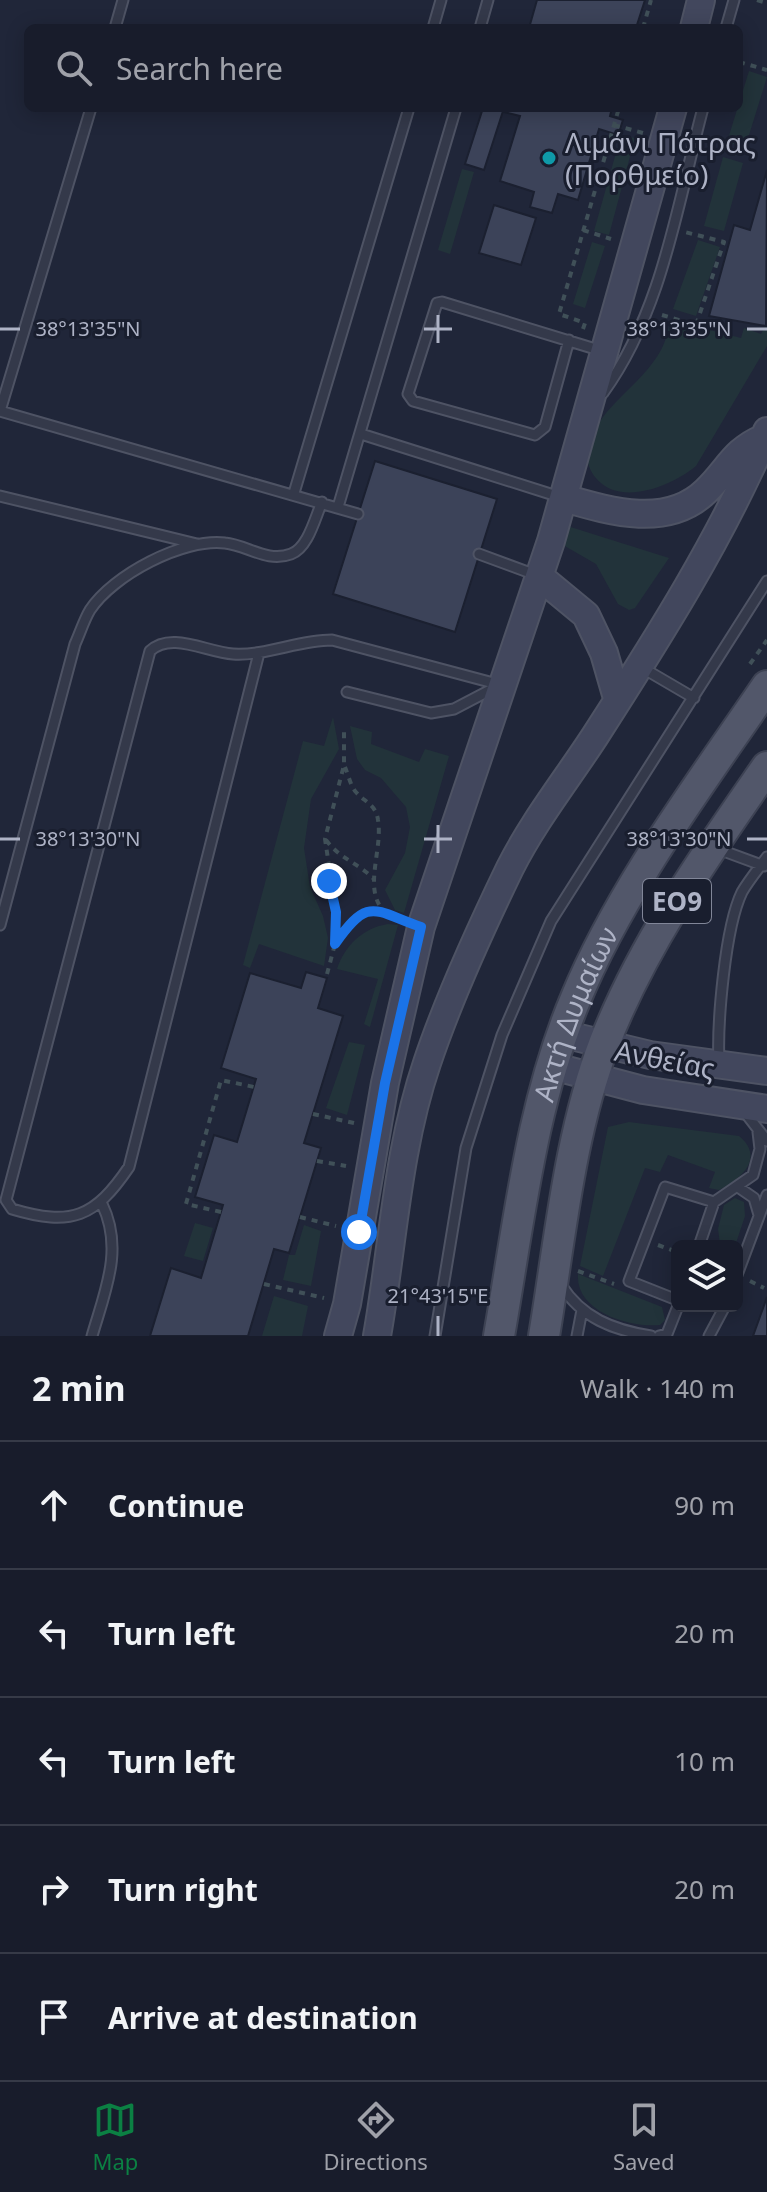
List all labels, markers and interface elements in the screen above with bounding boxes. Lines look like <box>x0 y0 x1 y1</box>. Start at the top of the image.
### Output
search box <box>24 24 743 112</box>
icon: search <box>52 46 96 90</box>
text: Search here <box>116 48 283 89</box>
place label: Λιμάνι Πάτρας (Πορθμείο) <box>565 123 756 193</box>
marker: Λιμάνι Πάτρας (Πορθμείο) <box>540 149 558 167</box>
text: 38°13'35"N <box>35 315 141 342</box>
text: 38°13'35"N <box>626 315 732 342</box>
text: 38°13'30"N <box>35 825 141 852</box>
text: 38°13'30"N <box>626 825 732 852</box>
route end <box>311 863 347 899</box>
road number: ΕΟ9 <box>643 879 711 923</box>
street label: Ακτή Δυμαίων <box>524 920 626 1105</box>
street label: Ανθείας <box>612 1031 718 1087</box>
route start <box>341 1214 377 1250</box>
map controls <box>671 1240 743 1312</box>
button: layers <box>671 1240 743 1312</box>
text: 21°43'15"E <box>388 1282 488 1309</box>
text: 2 min <box>32 1365 126 1411</box>
text: Walk · 140 m <box>580 1370 735 1406</box>
icon: ahead <box>32 1483 76 1527</box>
text: Continue <box>108 1485 244 1526</box>
text: 90 m <box>674 1487 735 1523</box>
icon: left <box>32 1611 76 1655</box>
text: Turn left <box>108 1613 236 1654</box>
text: 20 m <box>674 1615 735 1651</box>
icon: left <box>32 1739 76 1783</box>
text: Turn left <box>108 1741 236 1782</box>
text: 10 m <box>674 1743 735 1779</box>
icon: right <box>32 1867 76 1911</box>
text: Turn right <box>108 1869 258 1910</box>
text: 20 m <box>674 1871 735 1907</box>
icon: arrive <box>32 1995 76 2039</box>
text: Arrive at destination <box>108 1997 418 2038</box>
tab: Map <box>93 2098 138 2176</box>
tab: Directions <box>323 2098 428 2176</box>
tab: Saved <box>613 2098 674 2176</box>

